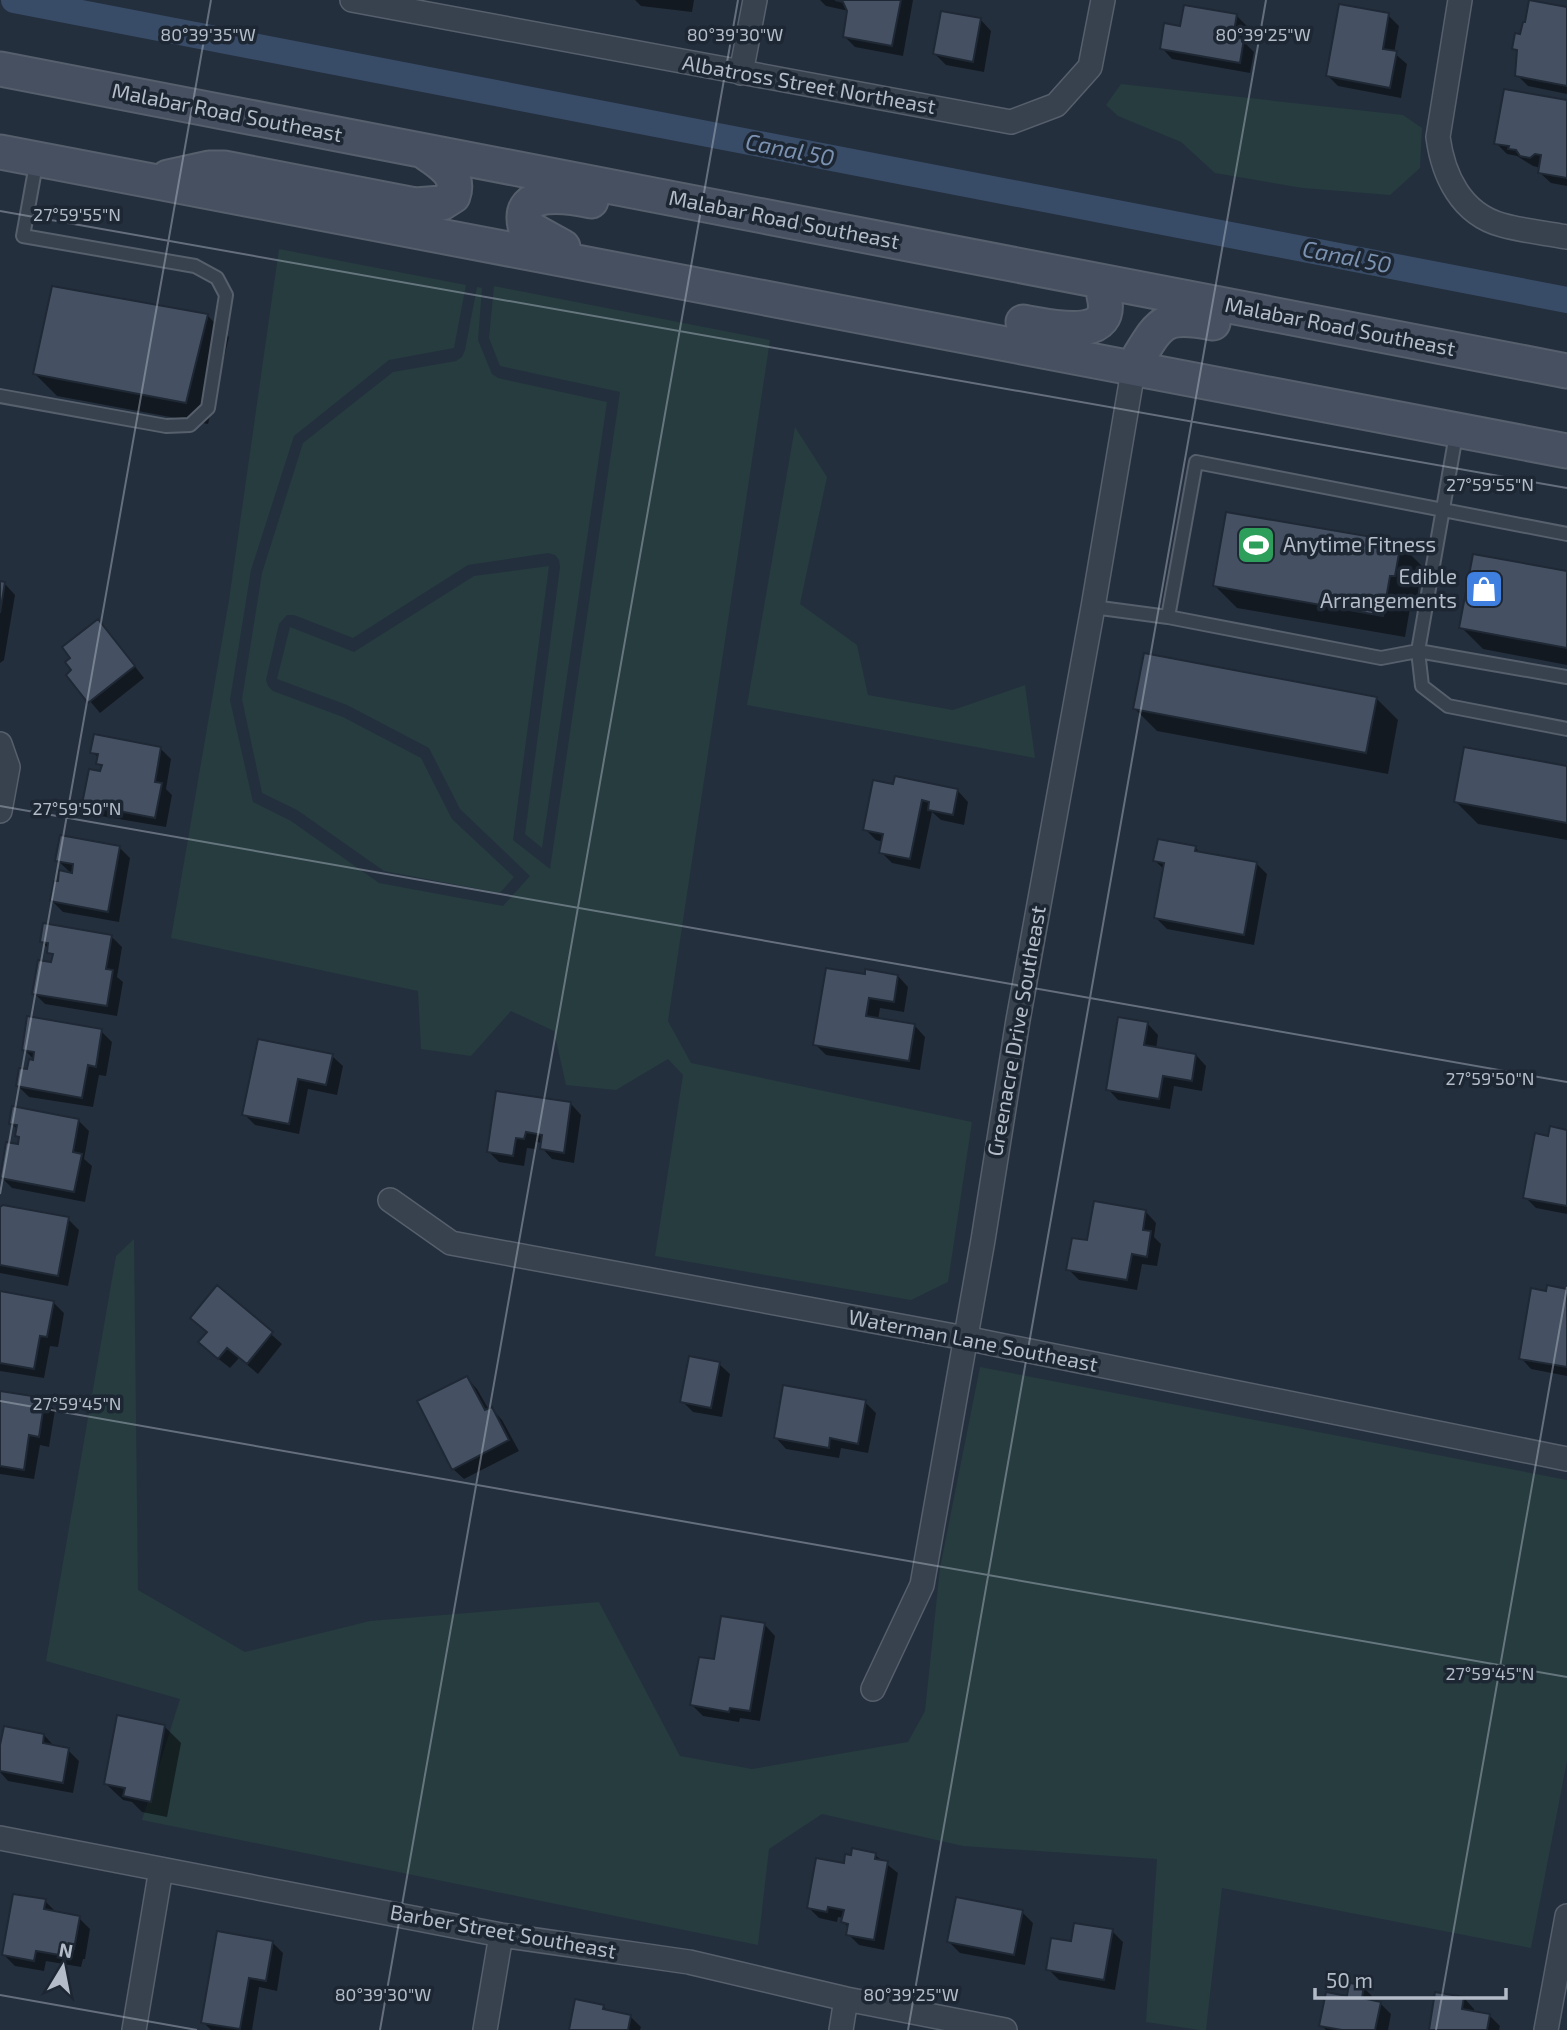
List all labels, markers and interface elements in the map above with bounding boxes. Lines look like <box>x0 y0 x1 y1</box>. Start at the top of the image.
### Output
text: 80°39'35"W <box>160 23 256 45</box>
text: 80°39'30"W <box>687 23 783 45</box>
text: 80°39'25"W <box>1215 23 1311 45</box>
street label: Albatross Street Northeast <box>681 49 938 118</box>
street label: Malabar Road Southeast <box>110 77 345 146</box>
water label: Canal 50 <box>743 127 837 171</box>
street label: Malabar Road Southeast <box>667 184 902 253</box>
text: 27°59'55"N <box>33 203 121 225</box>
water label: Canal 50 <box>1300 234 1394 278</box>
street label: Malabar Road Southeast <box>1223 291 1458 360</box>
text: 27°59'55"N <box>1446 473 1534 495</box>
sports icon: Anytime Fitness <box>1235 524 1277 566</box>
place label: Anytime Fitness <box>1283 531 1436 556</box>
place label: Edible Arrangements <box>1320 563 1457 612</box>
shop icon: Edible Arrangements <box>1463 568 1505 610</box>
text: 27°59'50"N <box>32 797 122 819</box>
street label: Greenacre Drive Southeast <box>981 904 1050 1158</box>
text: 27°59'50"N <box>1445 1067 1535 1089</box>
street label: Waterman Lane Southeast <box>846 1303 1100 1376</box>
text: 27°59'45"N <box>33 1392 121 1414</box>
text: 27°59'45"N <box>1446 1662 1534 1684</box>
street label: Barber Street Southeast <box>388 1898 618 1963</box>
north arrow <box>28 1932 98 2002</box>
text: N <box>57 1937 75 1962</box>
scale bar <box>1315 1956 1506 2000</box>
text: 50 m <box>1326 1967 1373 1992</box>
text: 80°39'30"W <box>335 1983 431 2005</box>
text: 80°39'25"W <box>863 1983 959 2005</box>

